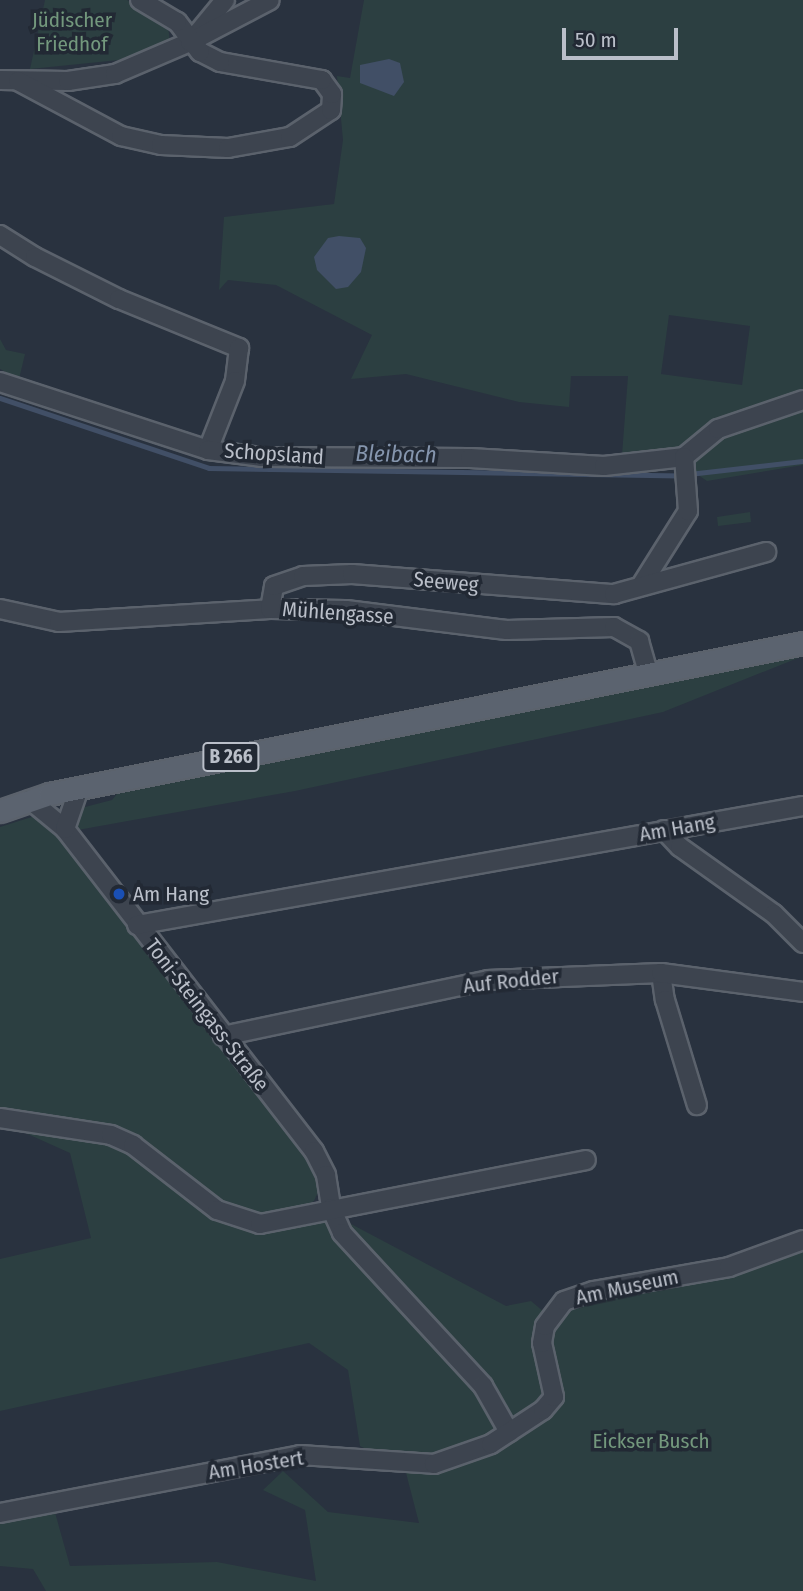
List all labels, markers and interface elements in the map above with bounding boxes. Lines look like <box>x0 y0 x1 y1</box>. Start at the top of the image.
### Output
park label: Jüdischer Friedhof <box>32 7 112 57</box>
scale bar <box>565 14 680 58</box>
text: 50 m <box>575 27 617 53</box>
street label: Schopsland <box>223 438 325 470</box>
water label: Bleibach <box>355 439 437 469</box>
street label: Seeweg <box>412 567 480 597</box>
street label: Mühlengasse <box>281 597 395 629</box>
road number: B 266 <box>201 742 261 772</box>
street label: Am Hang <box>637 809 717 847</box>
place label: Am Hang <box>133 881 209 907</box>
marker: Am Hang <box>111 886 127 902</box>
street label: Toni-Steingass-Straße <box>140 934 274 1096</box>
street label: Auf Rodder <box>462 963 560 999</box>
street label: Am Museum <box>573 1264 681 1310</box>
park label: Eickser Busch <box>593 1428 709 1454</box>
street label: Am Hostert <box>207 1445 305 1485</box>

